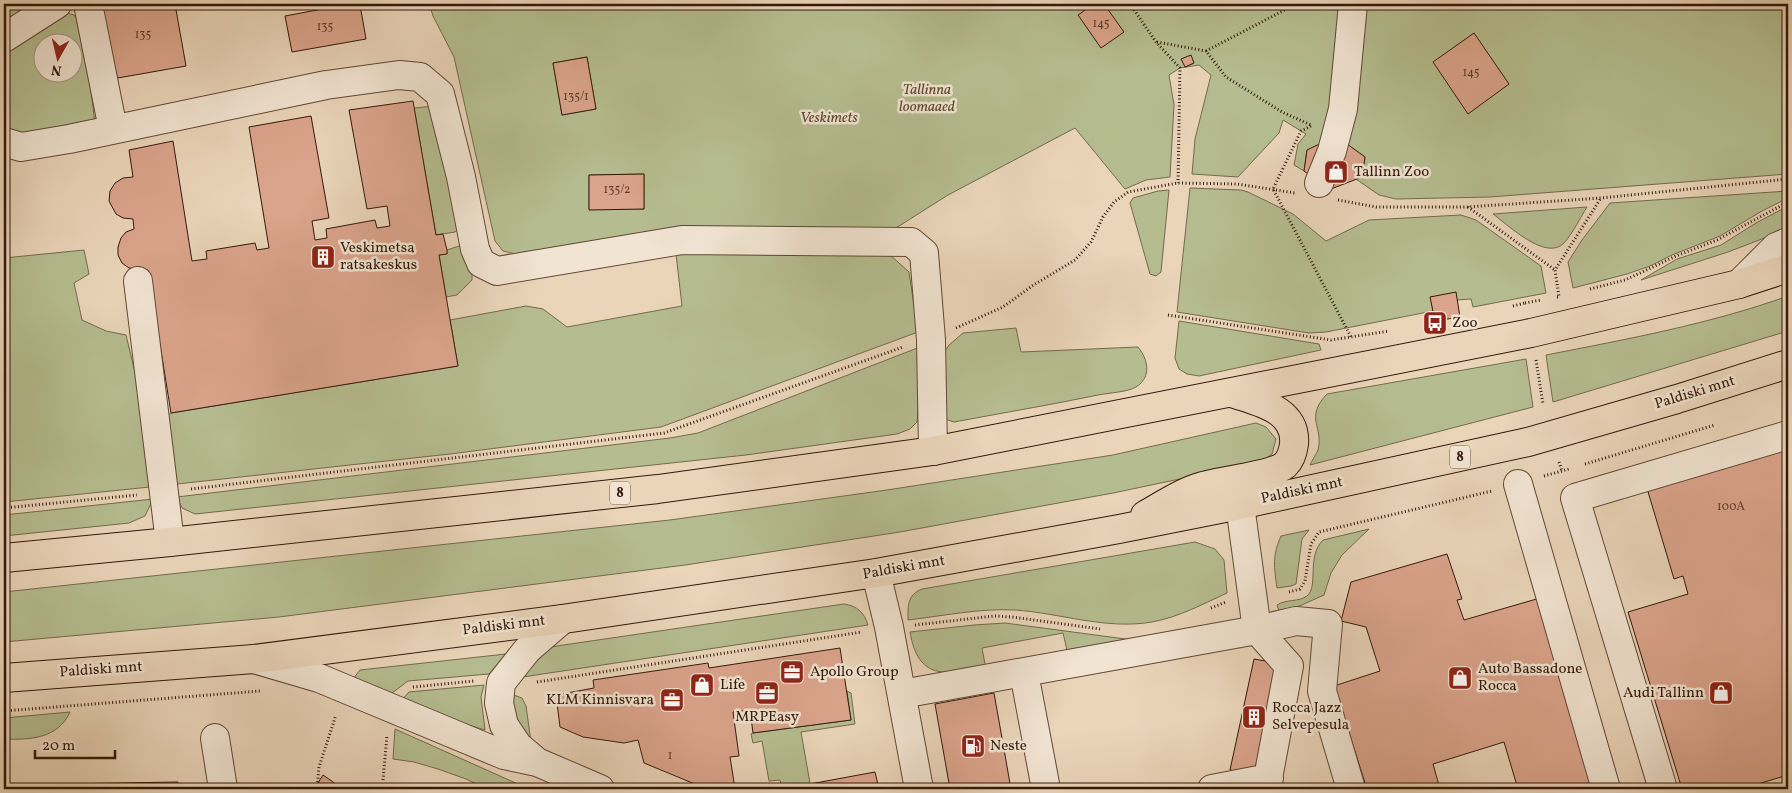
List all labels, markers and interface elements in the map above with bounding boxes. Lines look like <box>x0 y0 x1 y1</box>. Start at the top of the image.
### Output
house number: 145 <box>1092 16 1110 32</box>
house number: 135 <box>317 19 334 35</box>
house number: 135 <box>135 27 152 43</box>
north arrow <box>32 32 82 82</box>
text: N <box>50 59 63 80</box>
house number: 145 <box>1462 65 1480 81</box>
park label: Tallinna loomaaed <box>899 80 955 118</box>
house number: 135/1 <box>563 89 589 105</box>
park label: Veskimets <box>800 108 858 129</box>
shop icon: Tallinn Zoo <box>1323 159 1349 185</box>
place label: Tallinn Zoo <box>1354 162 1429 183</box>
house number: 135/2 <box>604 182 630 198</box>
place label: Veskimetsa ratsakeskus <box>340 238 417 276</box>
building icon: Veskimetsa ratsakeskus <box>310 244 336 270</box>
bus stop icon: Zoo <box>1422 310 1448 336</box>
place label: Zoo <box>1452 313 1477 334</box>
street label: Paldiski mnt <box>1652 371 1738 415</box>
road number: 8 <box>1450 446 1470 468</box>
street label: Paldiski mnt <box>1259 472 1345 510</box>
road number: 8 <box>610 482 630 504</box>
house number: 100A <box>1717 499 1745 515</box>
street label: Paldiski mnt <box>861 550 947 586</box>
street label: Paldiski mnt <box>461 611 547 641</box>
street label: Paldiski mnt <box>59 657 143 683</box>
office icon: Apollo Group <box>779 659 805 685</box>
place label: Auto Bassadone Rocca <box>1478 659 1582 697</box>
place label: Apollo Group <box>810 662 899 683</box>
shop icon: Auto Bassadone Rocca <box>1447 665 1473 691</box>
shop icon: Life <box>689 672 715 698</box>
place label: Life <box>720 675 745 696</box>
office icon: MRPEasy <box>754 680 780 706</box>
shop icon: Audi Tallinn <box>1708 680 1734 706</box>
place label: Audi Tallinn <box>1623 683 1704 704</box>
office icon: KLM Kinnisvara <box>659 687 685 713</box>
place label: KLM Kinnisvara <box>546 690 654 711</box>
place label: Rocca Jazz Selvepesula <box>1272 698 1349 736</box>
building icon: Rocca Jazz Selvepesula <box>1241 704 1267 730</box>
place label: MRPEasy <box>735 707 799 728</box>
scale bar <box>35 728 115 760</box>
fuel station icon: Neste <box>960 733 986 759</box>
text: 20 m <box>42 736 75 757</box>
place label: Neste <box>990 736 1027 757</box>
house number: 1 <box>668 748 672 764</box>

